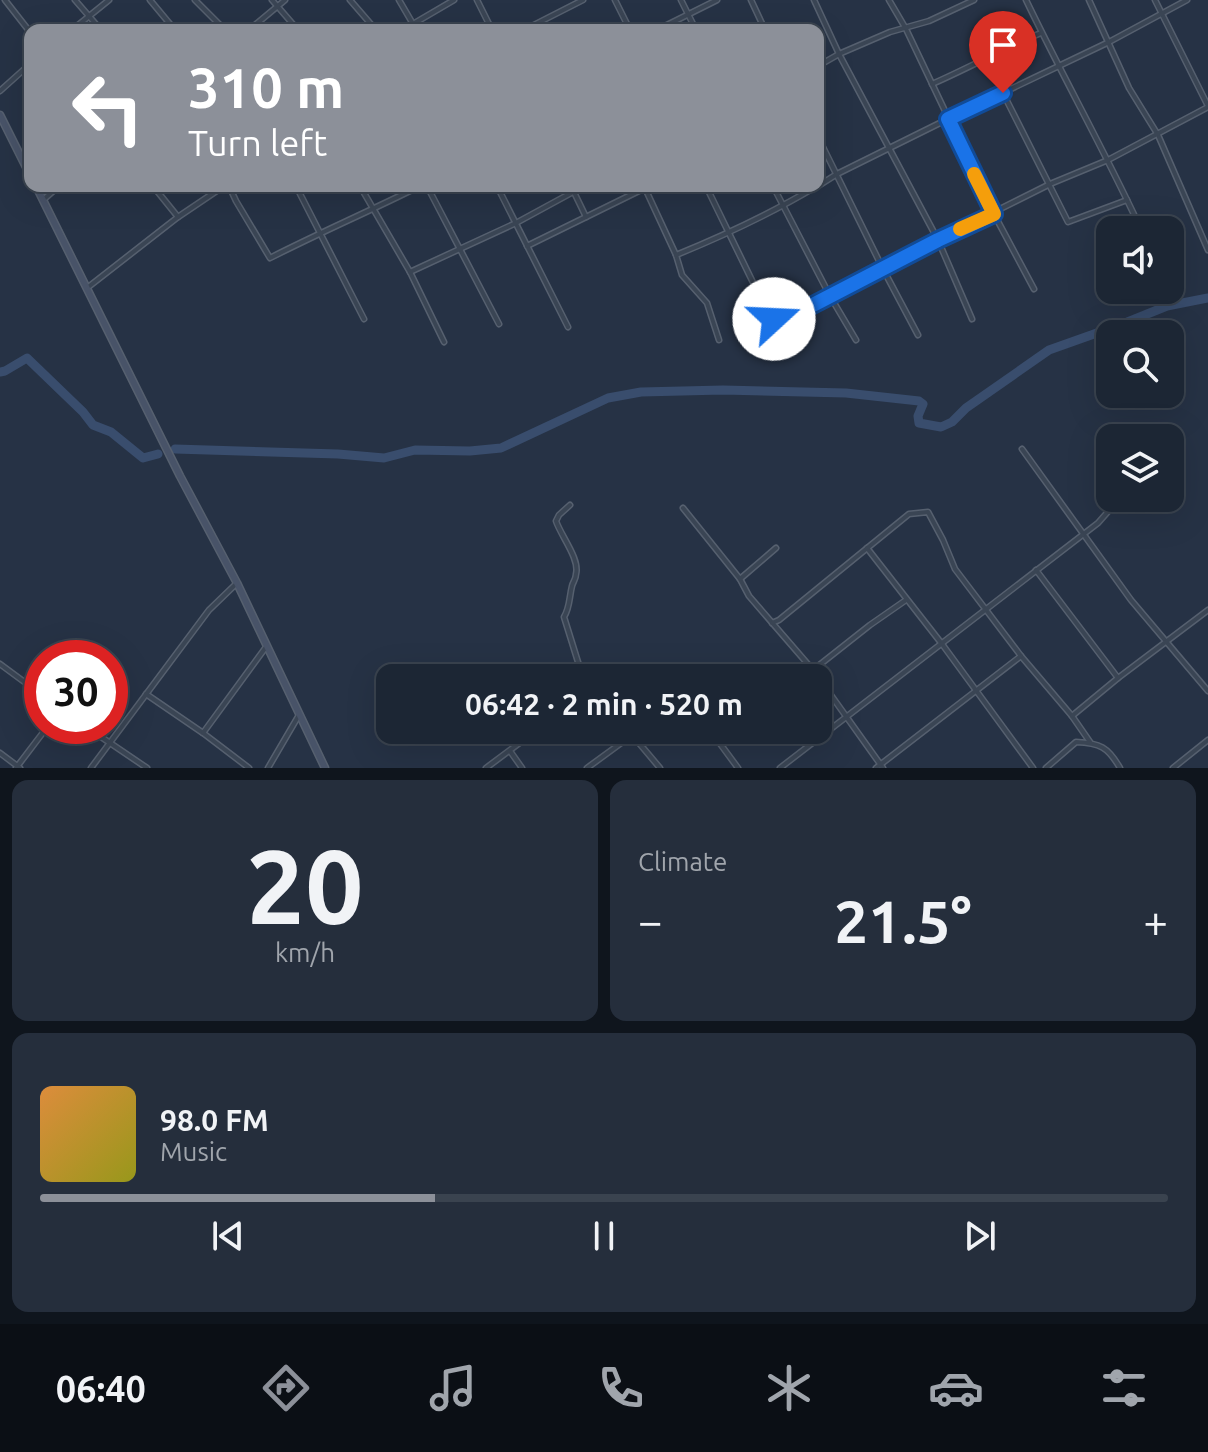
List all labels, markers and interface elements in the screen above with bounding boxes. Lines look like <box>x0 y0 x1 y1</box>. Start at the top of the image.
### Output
pin <box>969 11 1037 93</box>
icon: arrive <box>981 23 1025 67</box>
icon: left <box>56 56 160 160</box>
text: 310 m <box>188 56 344 119</box>
text: Turn left <box>188 122 327 163</box>
map controls <box>1096 216 1184 512</box>
button: sound <box>1096 216 1184 304</box>
position arrow <box>732 277 816 361</box>
button: search <box>1096 320 1184 408</box>
button: layers <box>1096 424 1184 512</box>
speed limit sign: 30 <box>24 640 128 744</box>
text: 06:42 · 2 min · 520 m <box>465 687 743 721</box>
text: 20 <box>246 827 364 944</box>
text: Climate <box>638 847 727 876</box>
text: 21.5° <box>834 887 972 954</box>
text: − <box>638 896 663 945</box>
text: + <box>1143 896 1168 945</box>
text: km/h <box>275 938 335 967</box>
text: 98.0 FM <box>160 1103 269 1137</box>
text: Music <box>160 1137 227 1166</box>
icon: previous <box>206 1214 250 1258</box>
icon: pause <box>582 1214 626 1258</box>
icon: next <box>958 1214 1002 1258</box>
icon: directions <box>258 1360 314 1416</box>
icon: music <box>425 1360 481 1416</box>
icon: phone <box>593 1360 649 1416</box>
icon: climate <box>761 1360 817 1416</box>
icon: car <box>928 1360 984 1416</box>
icon: filters <box>1096 1360 1152 1416</box>
text: 06:40 <box>56 1368 146 1409</box>

